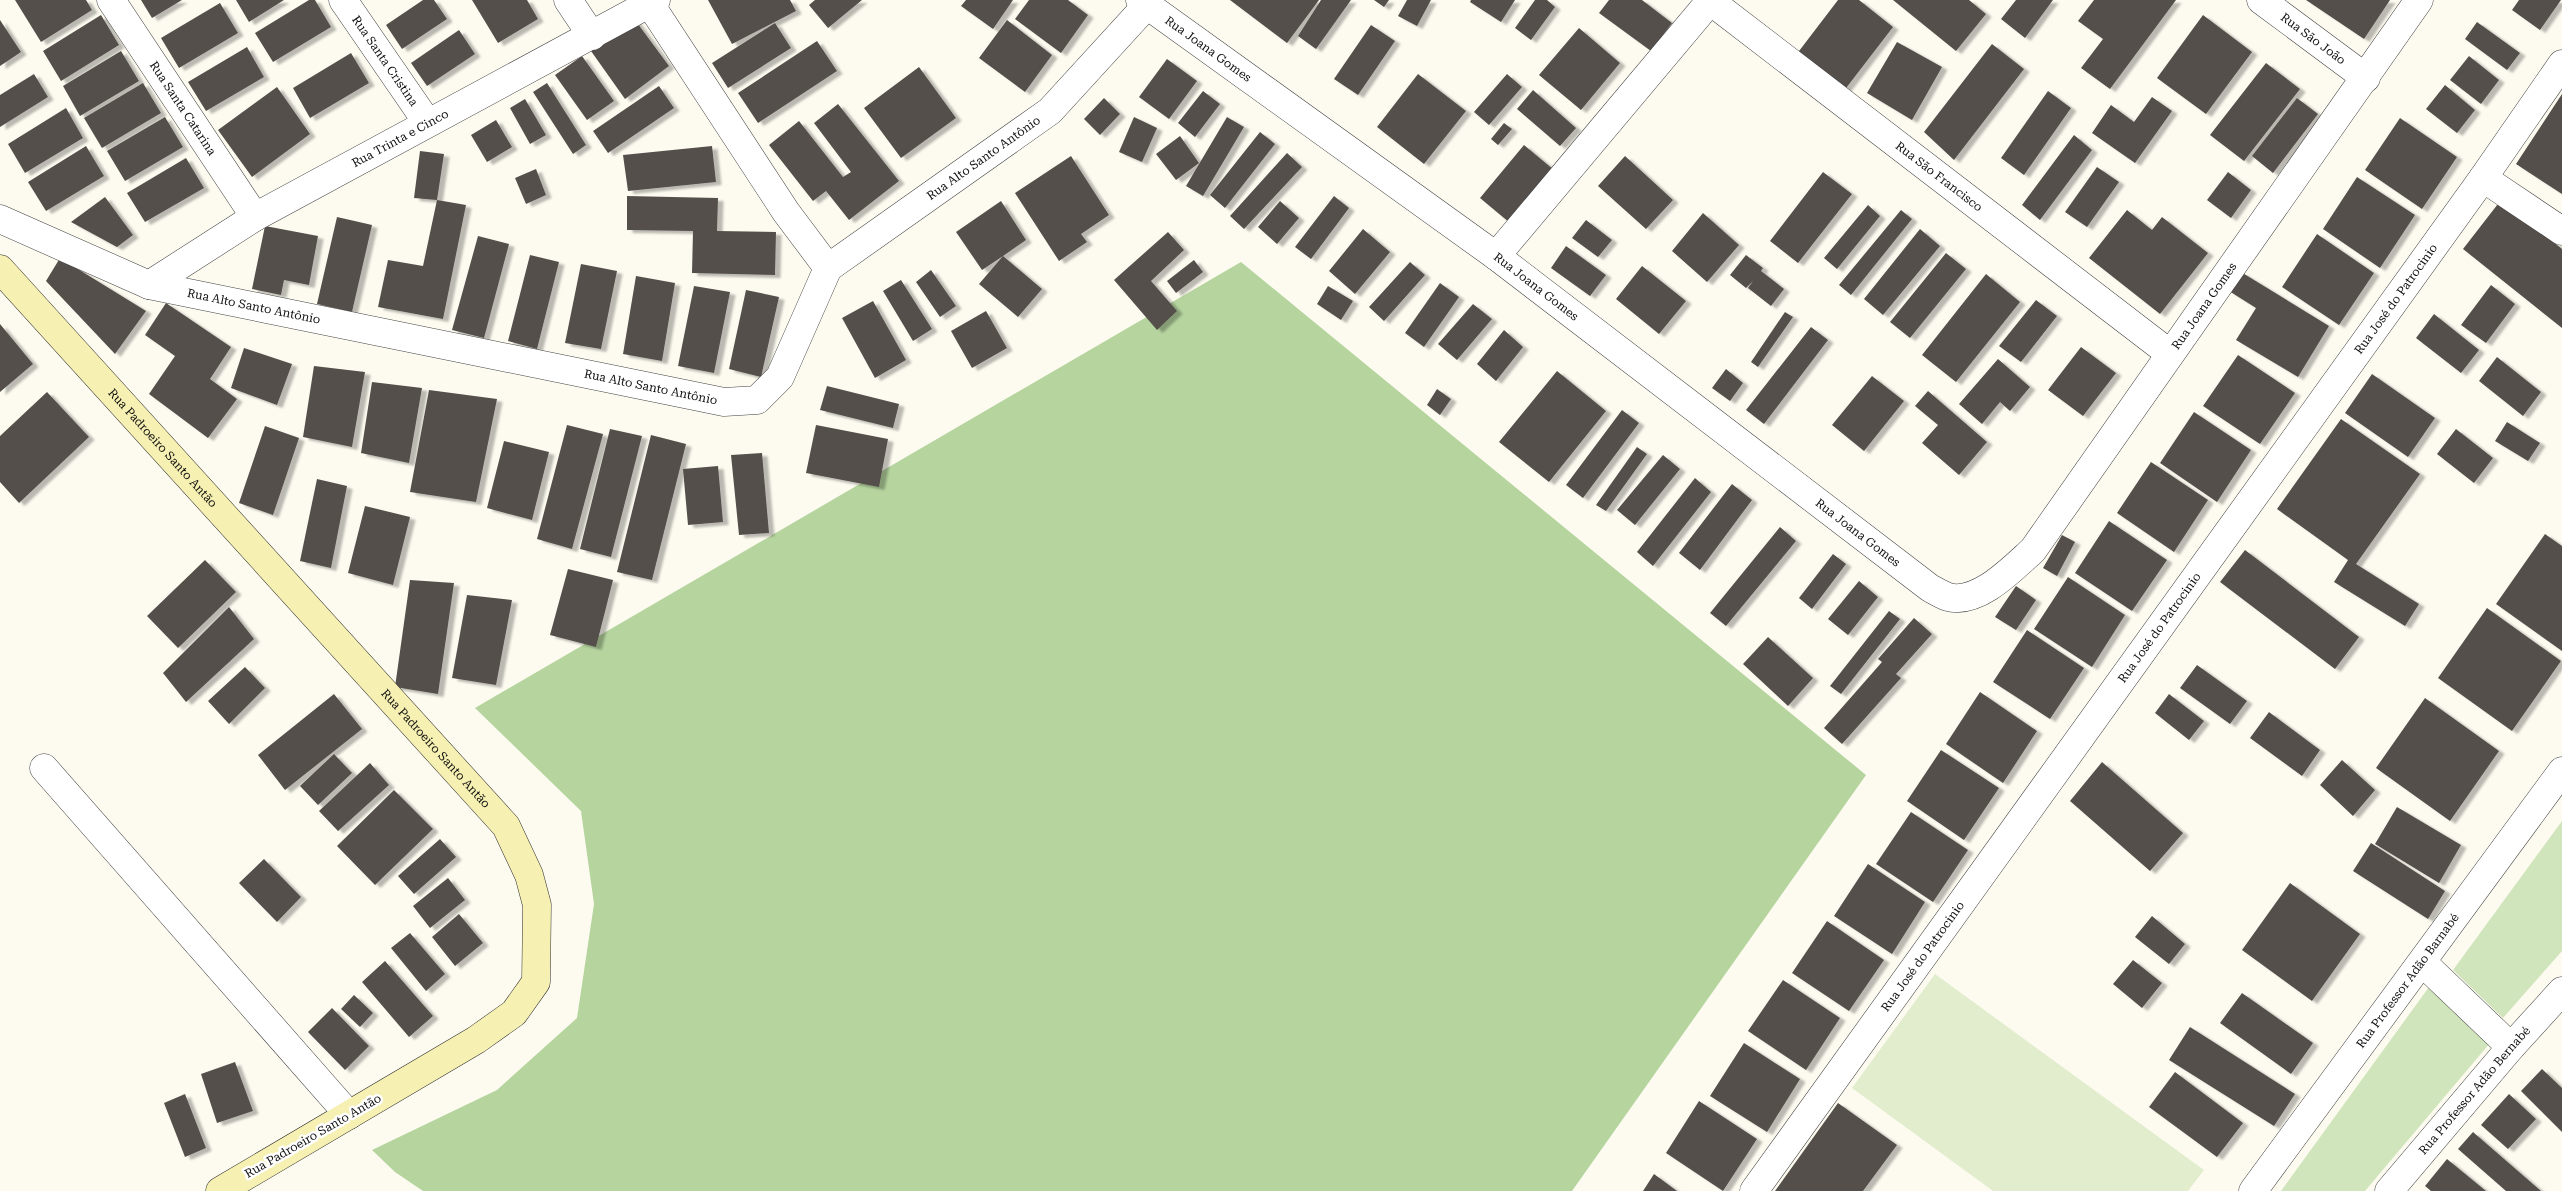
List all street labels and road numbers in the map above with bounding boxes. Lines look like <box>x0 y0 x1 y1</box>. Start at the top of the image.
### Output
street label: Rua São João <box>2278 10 2348 67</box>
street label: Rua Santa Cristina <box>349 13 421 109</box>
street label: Rua Joana Gomes <box>1162 13 1254 85</box>
street label: Rua Santa Catarina <box>147 59 219 158</box>
street label: Rua Trinta e Cinco <box>350 107 451 170</box>
street label: Rua Alto Santo Antônio <box>924 113 1043 203</box>
street label: Rua São Francisco <box>1893 139 1985 214</box>
street label: Rua José do Patrocinio <box>2352 241 2440 357</box>
street label: Rua Joana Gomes <box>1491 250 1582 324</box>
street label: Rua Joana Gomes <box>2169 260 2240 352</box>
street label: Rua Alto Santo Antônio <box>186 286 322 327</box>
street label: Rua Alto Santo Antônio <box>583 367 719 407</box>
street label: Rua Padroeiro Santo Antão <box>105 386 220 510</box>
street label: Rua Joana Gomes <box>1813 496 1903 570</box>
street label: Rua José do Patrocinio <box>2115 570 2204 686</box>
street label: Rua Padroeiro Santo Antão <box>378 686 493 811</box>
street label: Rua José do Patrocinio <box>1878 899 1967 1014</box>
street label: Rua Professor Adão Barnabé <box>2353 910 2462 1051</box>
street label: Rua Professor Adão Bernabé <box>2416 1023 2533 1157</box>
street label: Rua Padroeiro Santo Antão <box>242 1091 384 1181</box>

